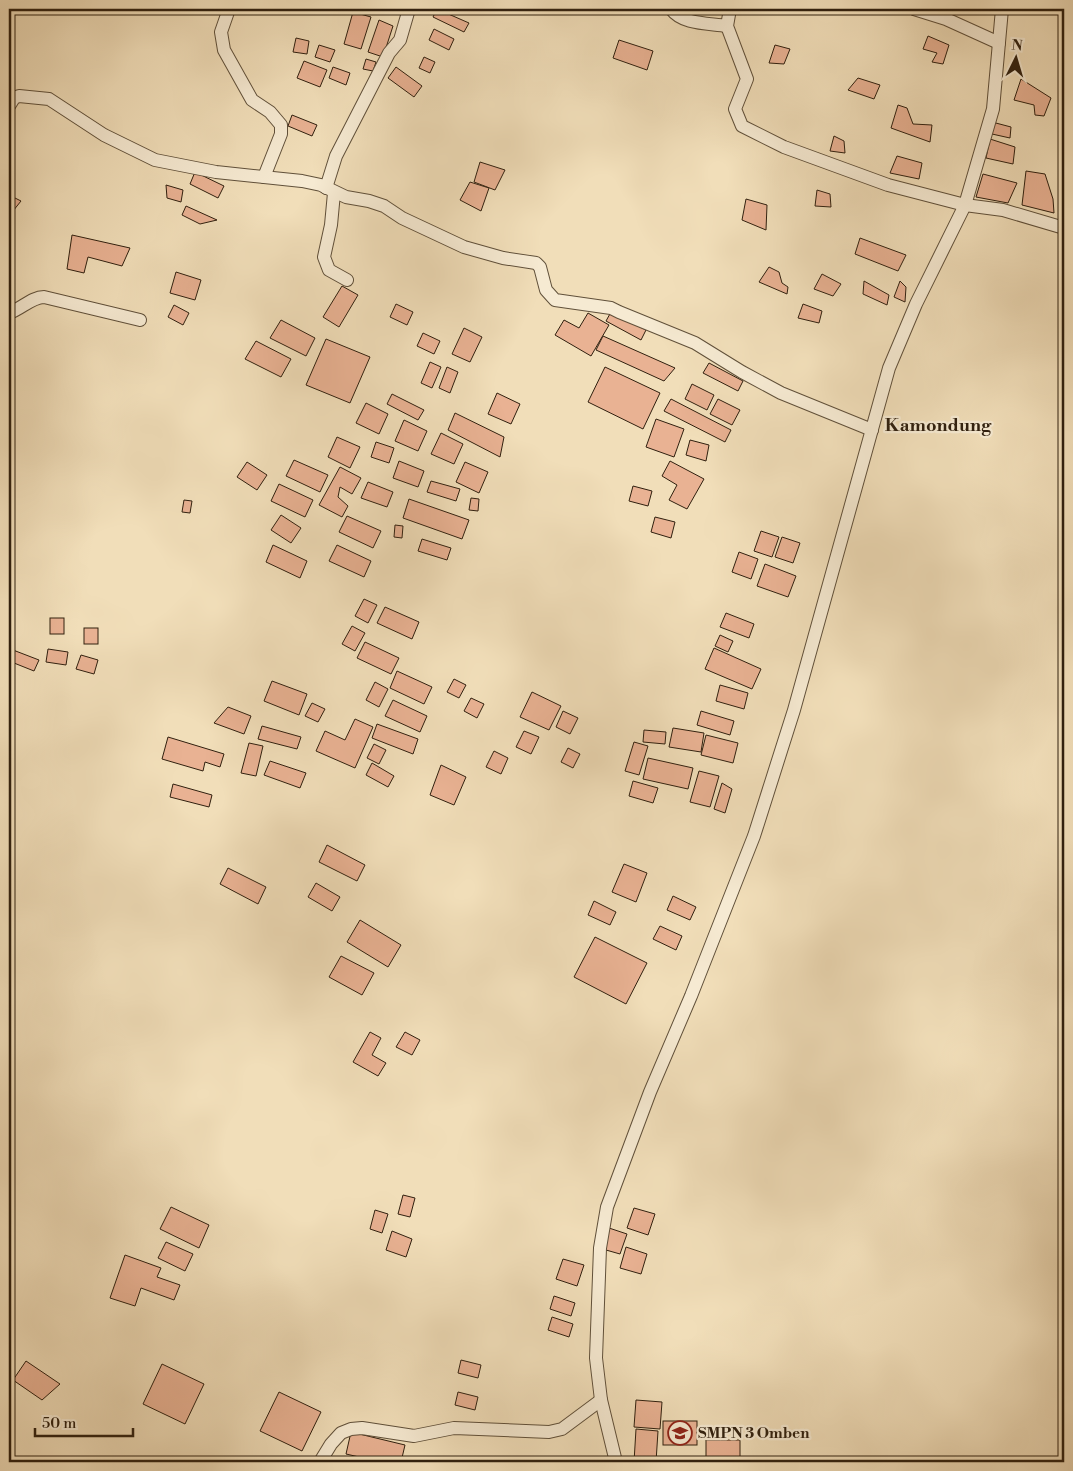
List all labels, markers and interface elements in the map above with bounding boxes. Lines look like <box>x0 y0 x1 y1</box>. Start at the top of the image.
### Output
north arrow <box>990 32 1040 82</box>
text: N <box>1011 37 1023 55</box>
district label: Kamondung <box>885 414 992 437</box>
scale bar <box>35 1406 132 1438</box>
text: 50 m <box>42 1414 76 1433</box>
school or university icon: SMPN 3 Omben <box>667 1420 693 1446</box>
place label: SMPN 3 Omben <box>698 1424 810 1443</box>

